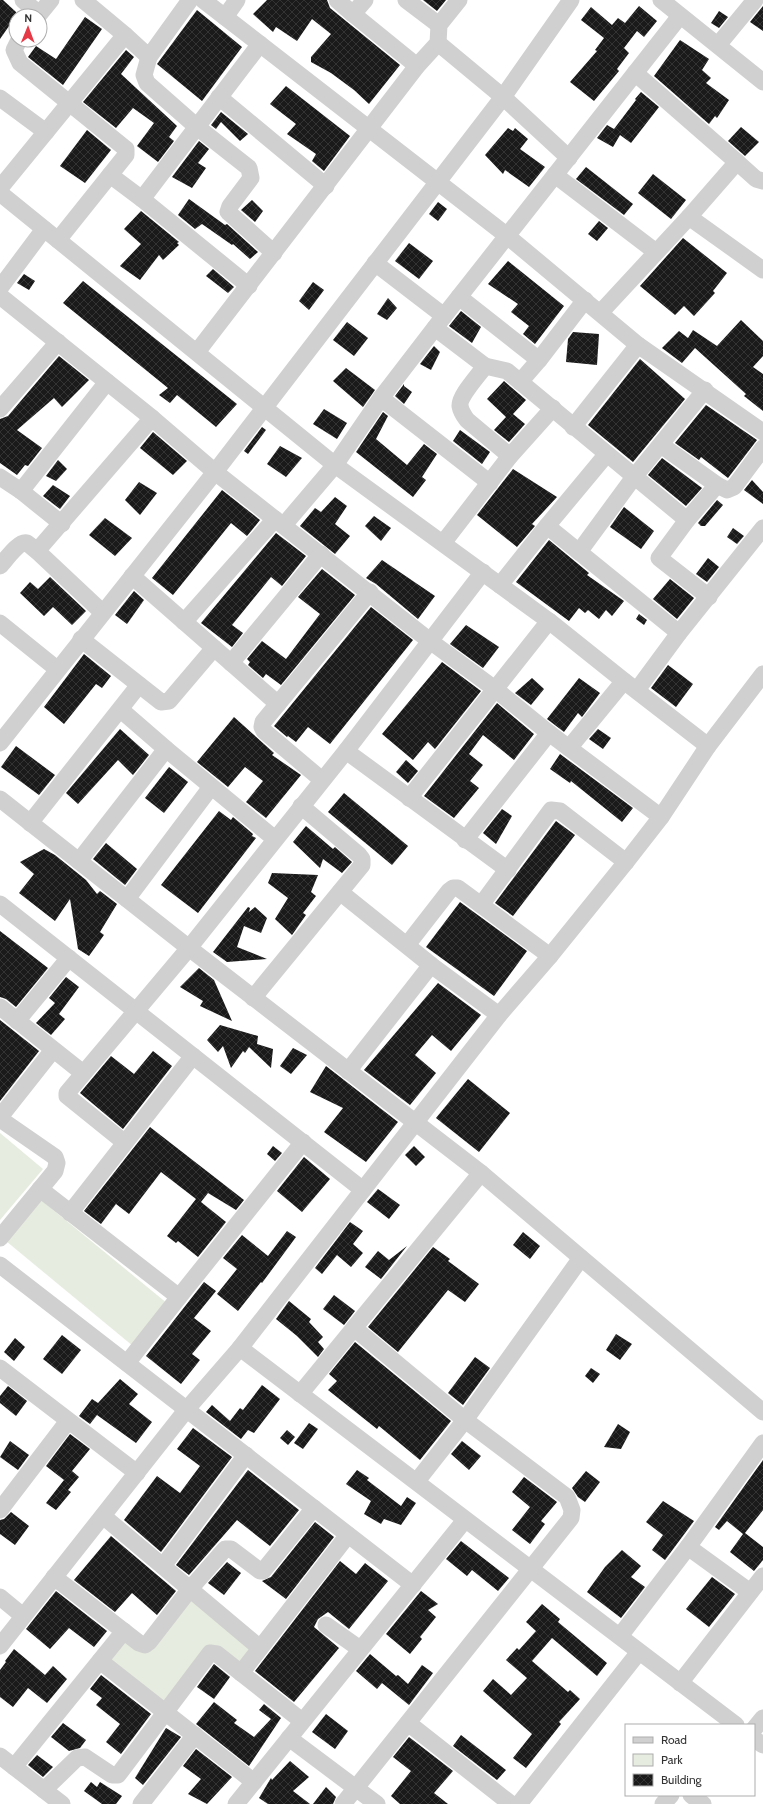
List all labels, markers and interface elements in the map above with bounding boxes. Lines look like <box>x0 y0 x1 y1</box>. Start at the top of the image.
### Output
north arrow <box>8 8 48 48</box>
text: N <box>24 11 32 25</box>
legend <box>625 1724 755 1796</box>
text: Road <box>661 1732 687 1747</box>
text: Park <box>661 1752 683 1767</box>
text: Building <box>661 1772 703 1787</box>

